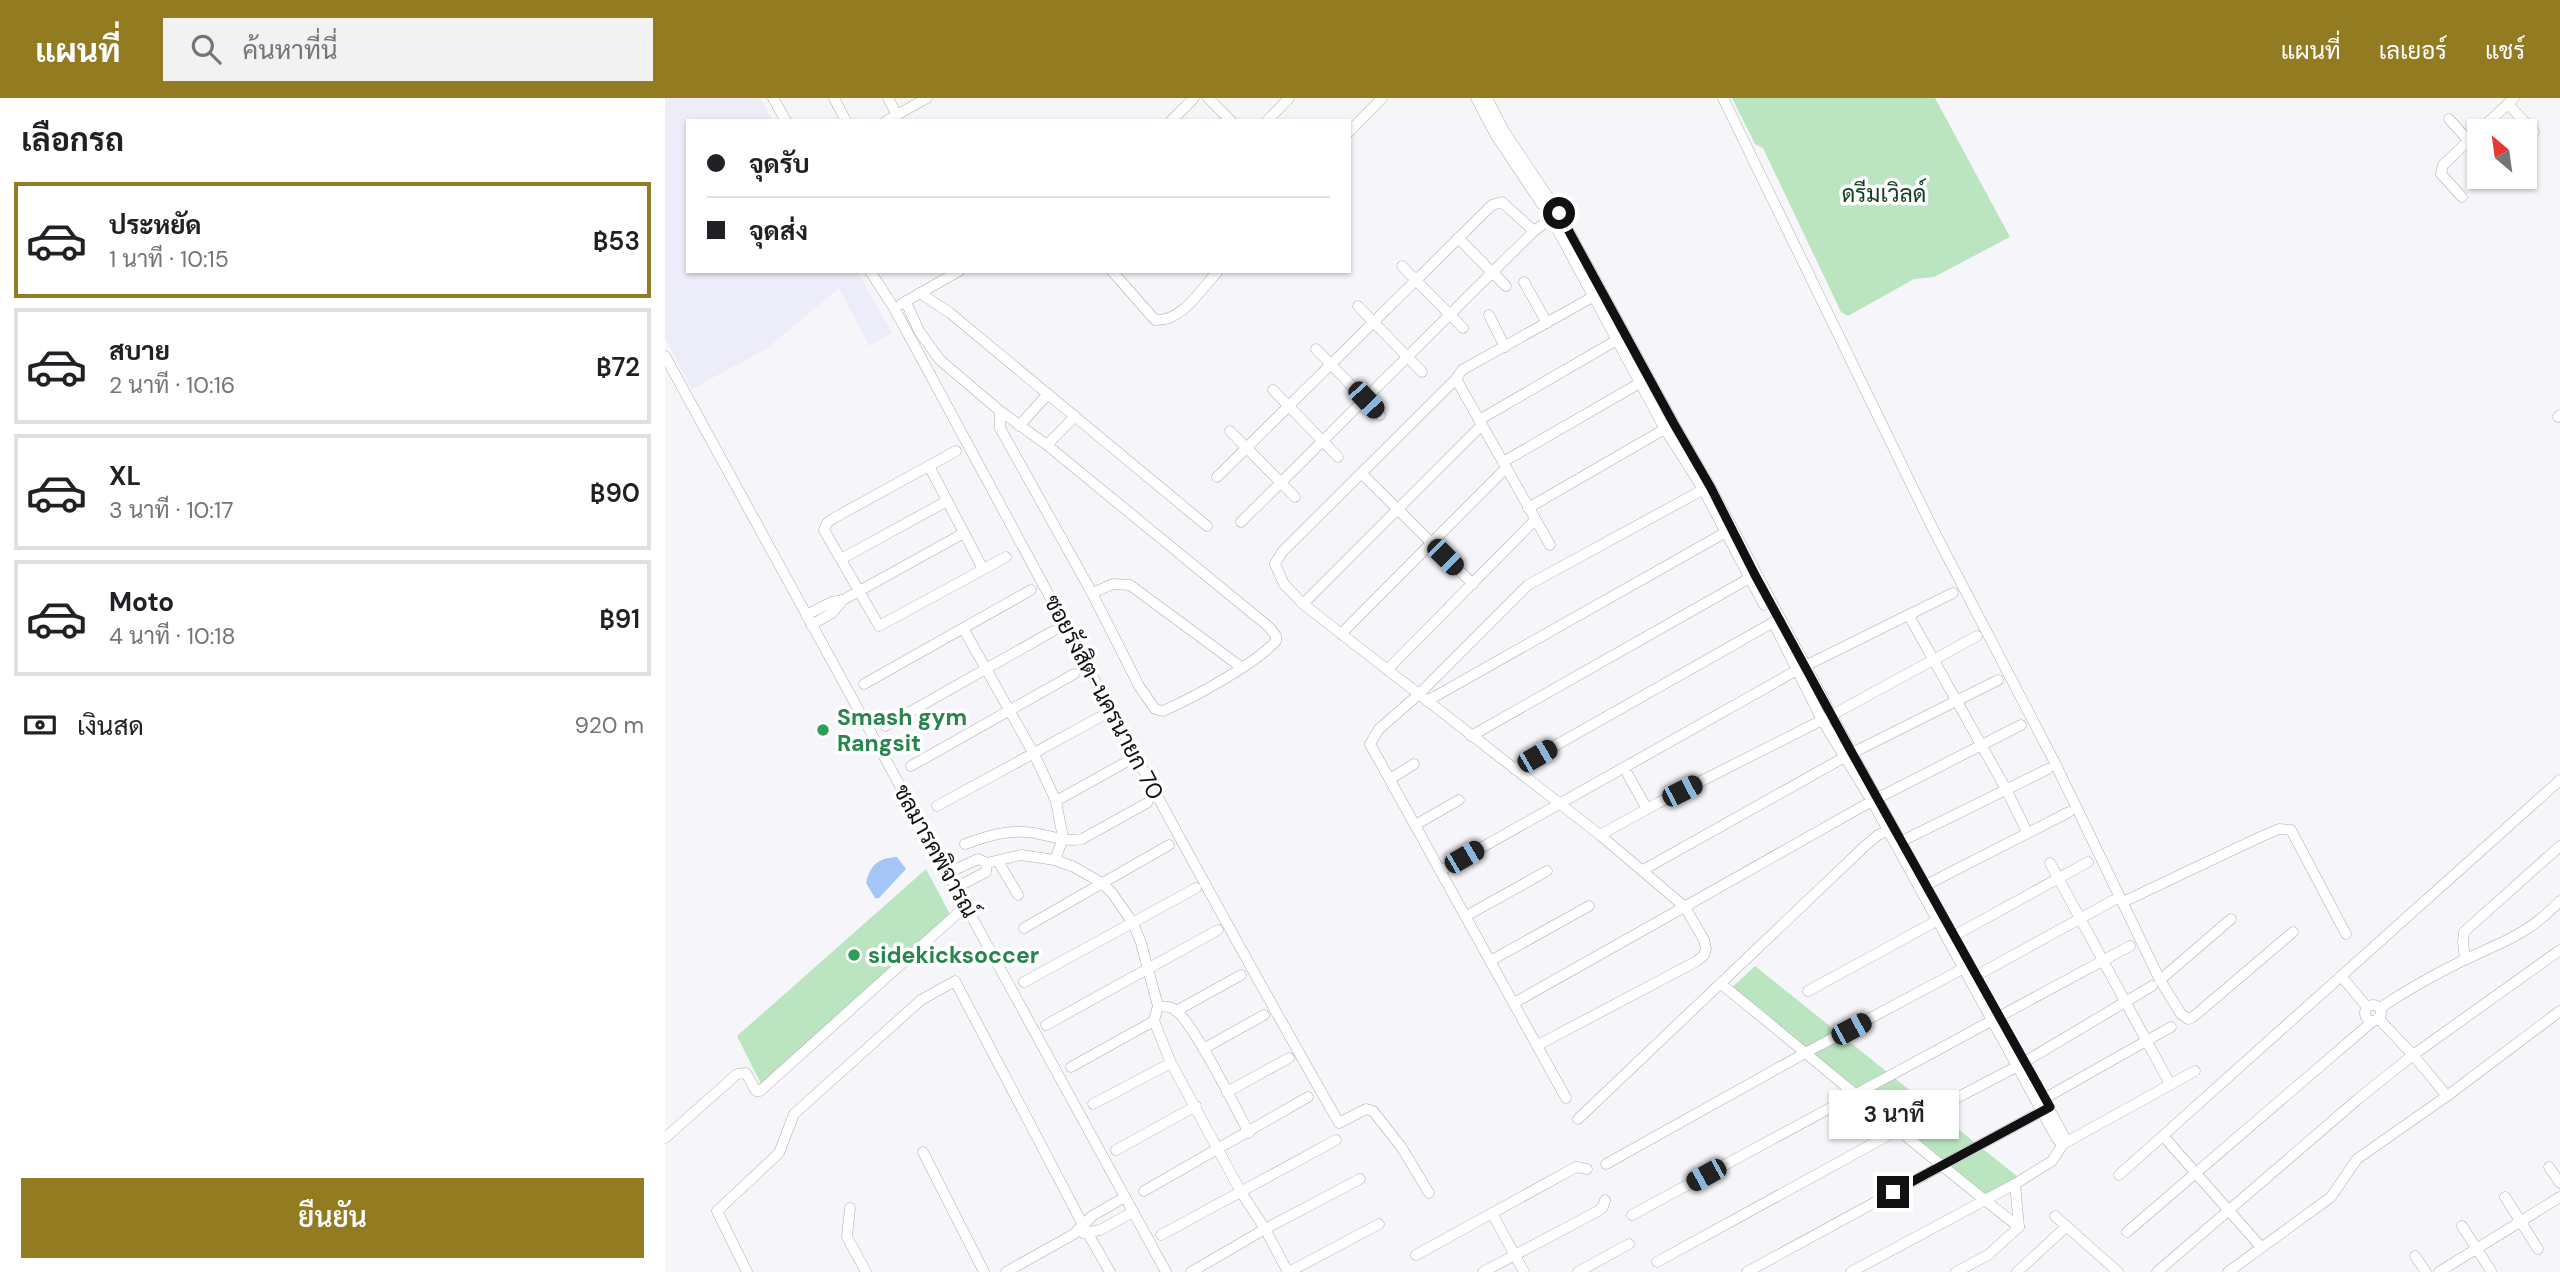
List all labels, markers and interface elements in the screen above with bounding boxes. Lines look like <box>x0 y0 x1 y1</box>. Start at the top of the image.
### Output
search box <box>163 18 653 81</box>
text: แผนที่ <box>35 29 121 72</box>
icon: search <box>187 30 225 68</box>
text: ค้นหาที่นี่ <box>243 33 338 67</box>
text: แผนที่ <box>2281 35 2341 66</box>
text: เลเยอร์ <box>2379 35 2447 66</box>
text: แชร์ <box>2485 35 2525 66</box>
text: เลือกรถ <box>21 119 124 161</box>
north arrow <box>2467 119 2537 189</box>
map controls <box>2467 119 2537 189</box>
text: จุดรับ <box>749 147 810 181</box>
park label: ดรีมเวิลด์ <box>1842 178 1926 209</box>
route start <box>1543 197 1575 229</box>
text: ประหยัด <box>109 208 202 242</box>
icon: car <box>25 209 88 272</box>
text: จุดส่ง <box>749 214 808 248</box>
text: ฿53 <box>593 224 640 258</box>
text: 1 นาที · 10:15 <box>109 244 229 274</box>
text: สบาย <box>109 334 170 368</box>
icon: car <box>25 335 88 398</box>
text: ฿72 <box>596 350 640 384</box>
text: 2 นาที · 10:16 <box>109 370 235 400</box>
car <box>1344 377 1389 423</box>
text: XL <box>109 459 141 493</box>
icon: car <box>25 461 88 524</box>
text: ฿90 <box>590 476 640 510</box>
text: 3 นาที · 10:17 <box>109 495 233 525</box>
car <box>1423 535 1468 579</box>
text: Moto <box>109 585 174 619</box>
icon: car <box>25 587 88 650</box>
street label: ซอยรังสิต-นครนายก 70 <box>1037 589 1171 805</box>
text: ฿91 <box>599 602 640 636</box>
text: 4 นาที · 10:18 <box>109 621 236 651</box>
place label: Smash gym Rangsit <box>837 702 967 758</box>
icon: cash <box>21 706 59 744</box>
text: เงินสด <box>77 709 144 743</box>
text: 920 m <box>575 710 644 740</box>
marker: Smash gym Rangsit <box>815 722 831 738</box>
car <box>1514 736 1561 776</box>
car <box>1659 772 1706 810</box>
street label: ชลมารคพิจารณ์ <box>887 778 986 923</box>
car <box>1441 837 1488 877</box>
place label: sidekicksoccer <box>868 940 1039 970</box>
marker: sidekicksoccer <box>846 947 862 963</box>
car <box>1828 1010 1875 1048</box>
callout: 3 นาที <box>1828 1090 1958 1140</box>
text: 3 นาที <box>1863 1099 1925 1129</box>
car <box>1683 1156 1730 1194</box>
route end <box>1877 1176 1909 1208</box>
button: ยืนยัน <box>21 1178 644 1258</box>

